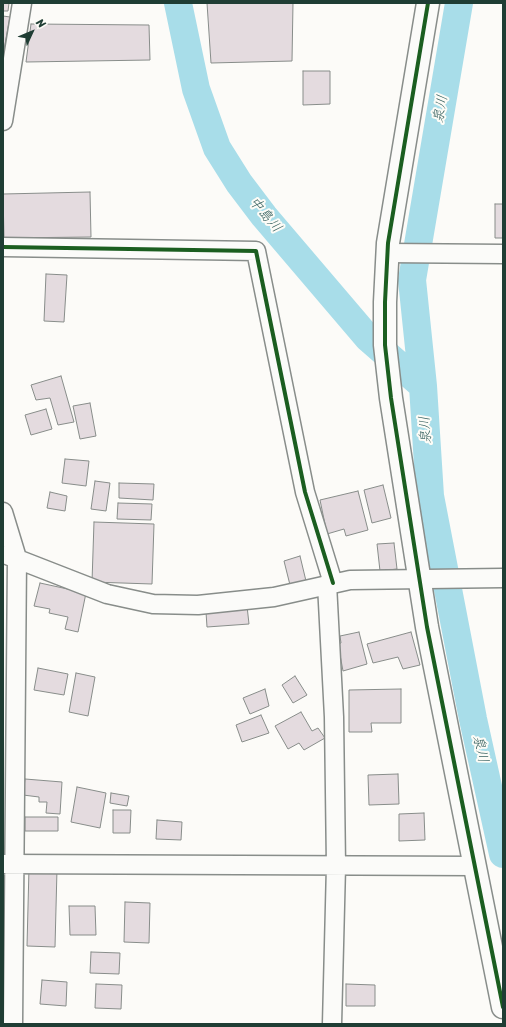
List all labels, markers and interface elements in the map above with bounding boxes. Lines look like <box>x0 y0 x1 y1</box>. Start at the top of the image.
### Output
north arrow <box>12 12 52 52</box>
text: N <box>32 14 50 33</box>
water label: 泉川 <box>430 94 452 124</box>
water label: 中島川 <box>245 194 285 236</box>
water label: 泉川 <box>417 415 435 445</box>
water label: 泉川 <box>469 733 491 765</box>

